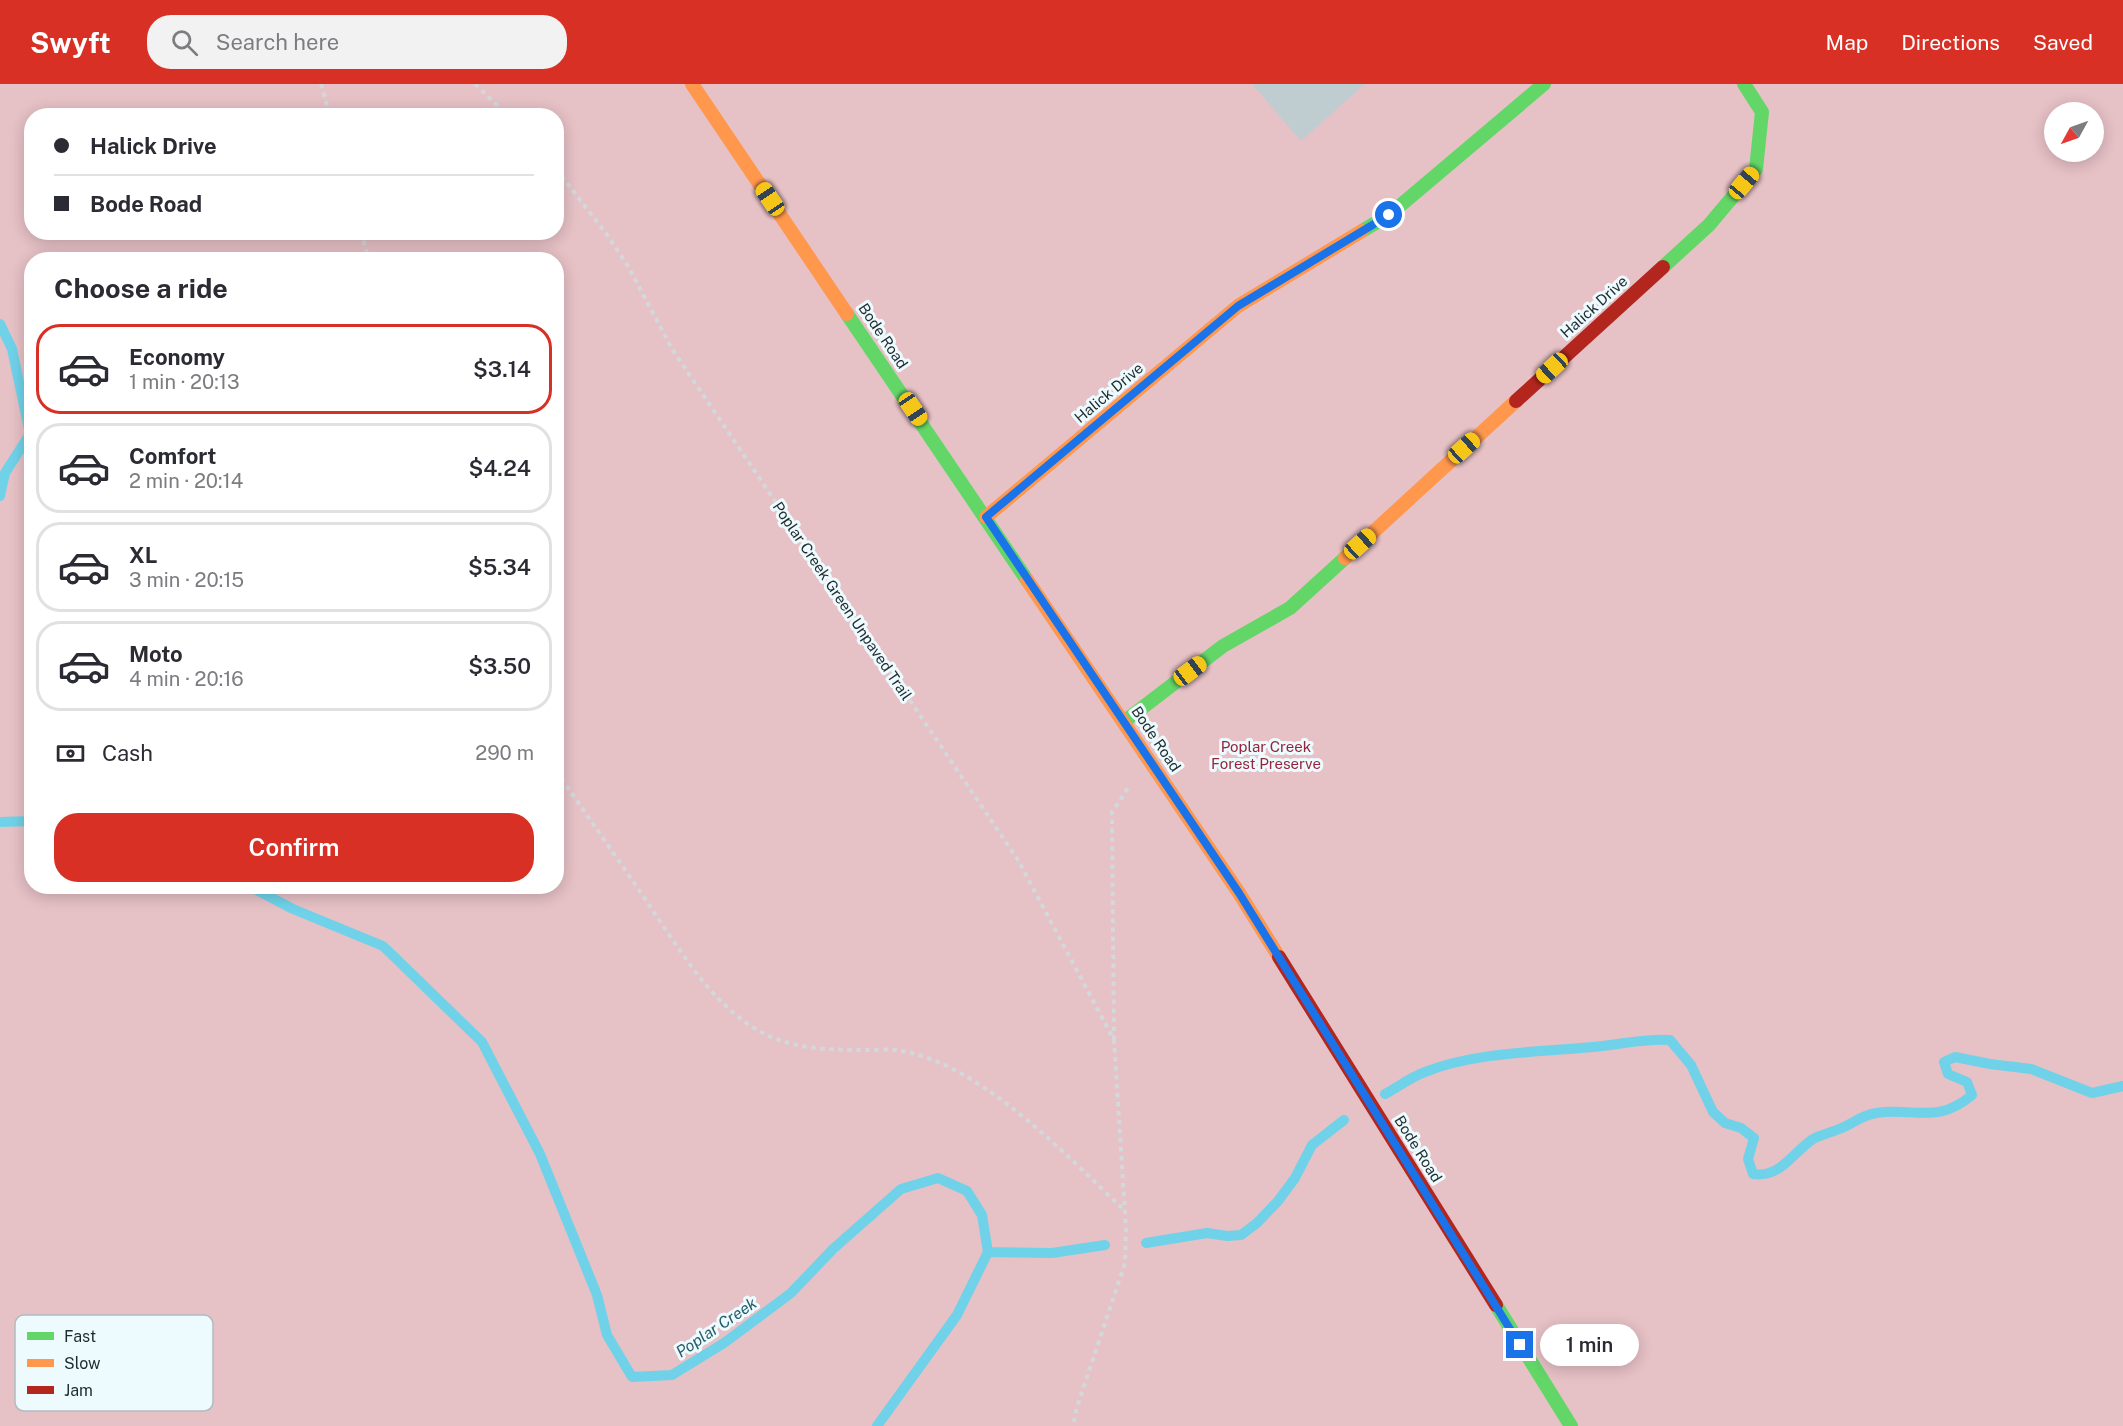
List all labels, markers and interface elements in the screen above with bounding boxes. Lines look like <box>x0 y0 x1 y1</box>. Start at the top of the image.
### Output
search box <box>147 15 567 69</box>
text: Swyft <box>30 26 111 59</box>
icon: search <box>168 26 201 59</box>
text: Search here <box>216 29 339 55</box>
text: Map <box>1826 30 1868 55</box>
text: Directions <box>1901 30 2000 55</box>
text: Saved <box>2033 30 2093 55</box>
north arrow <box>2044 102 2104 162</box>
map controls <box>2044 102 2104 162</box>
text: Halick Drive <box>90 133 217 159</box>
car <box>1726 163 1762 203</box>
car <box>752 179 788 219</box>
text: Bode Road <box>90 191 202 217</box>
route start <box>1375 201 1402 228</box>
text: Choose a ride <box>54 272 228 304</box>
street label: Halick Drive <box>1557 272 1631 341</box>
street label: Bode Road <box>855 300 911 372</box>
icon: car <box>57 342 111 396</box>
text: Economy <box>129 344 225 370</box>
car <box>1533 349 1571 387</box>
text: $3.14 <box>473 356 531 382</box>
street label: Halick Drive <box>1071 359 1146 426</box>
text: 1 min · 20:13 <box>129 370 240 394</box>
car <box>895 389 931 429</box>
car <box>1445 429 1483 467</box>
icon: car <box>57 441 111 495</box>
text: Comfort <box>129 443 216 469</box>
text: $4.24 <box>468 455 531 481</box>
text: 2 min · 20:14 <box>129 469 243 493</box>
street label: Poplar Creek Green Unpaved Trail <box>770 498 915 703</box>
car <box>1341 525 1379 563</box>
icon: car <box>57 540 111 594</box>
text: XL <box>129 542 157 568</box>
text: $5.34 <box>468 554 531 580</box>
text: 3 min · 20:15 <box>129 568 244 592</box>
icon: car <box>57 639 111 693</box>
text: Moto <box>129 641 183 667</box>
text: $3.50 <box>468 653 531 679</box>
car <box>1170 653 1210 689</box>
text: 4 min · 20:16 <box>129 667 244 691</box>
street label: Bode Road <box>1128 703 1184 775</box>
icon: cash <box>54 737 87 770</box>
park label: Poplar Creek Forest Preserve <box>1211 738 1321 772</box>
text: Cash <box>102 740 153 766</box>
text: 290 m <box>475 741 534 765</box>
button: Confirm <box>54 813 534 882</box>
street label: Bode Road <box>1391 1112 1446 1185</box>
water label: Poplar Creek <box>672 1293 761 1361</box>
legend <box>15 1315 213 1411</box>
callout: 1 min <box>1541 1324 1640 1366</box>
text: Fast <box>64 1327 96 1346</box>
route end <box>1506 1331 1533 1358</box>
text: 1 min <box>1566 1333 1613 1357</box>
text: Slow <box>64 1354 101 1373</box>
text: Jam <box>64 1381 93 1400</box>

